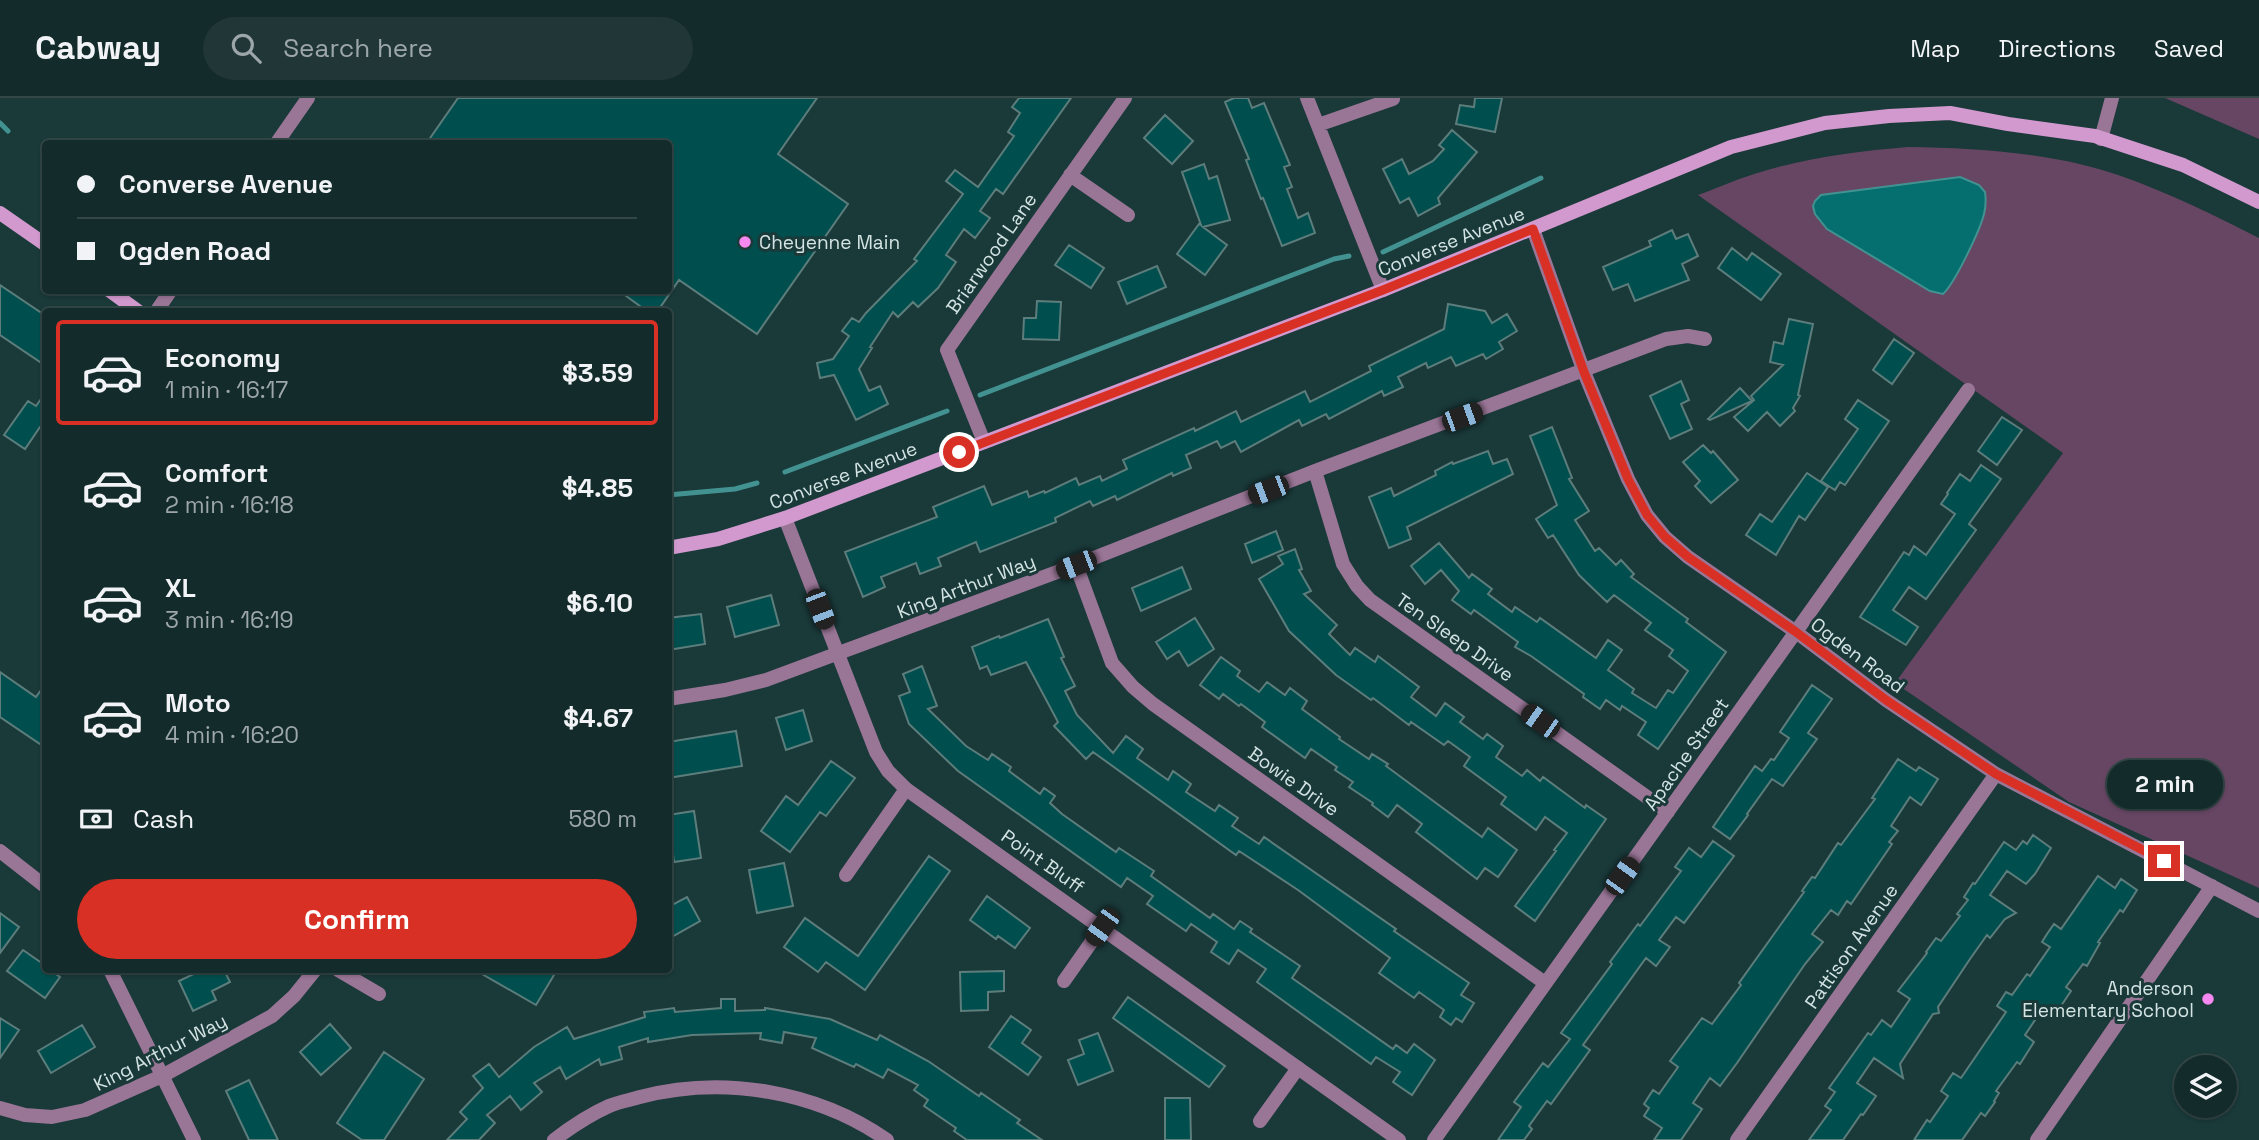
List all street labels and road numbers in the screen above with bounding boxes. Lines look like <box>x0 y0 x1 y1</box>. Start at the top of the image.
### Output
street label: Briarwood Lane <box>940 188 1042 319</box>
street label: Converse Avenue <box>1374 201 1528 282</box>
street label: Converse Avenue <box>766 436 921 515</box>
street label: King Arthur Way <box>893 549 1039 624</box>
street label: Ten Sleep Drive <box>1391 587 1519 687</box>
street label: Ogden Road <box>1806 612 1910 699</box>
street label: Apache Street <box>1638 693 1735 816</box>
street label: Bowie Drive <box>1243 741 1344 822</box>
street label: Point Bluff <box>996 824 1089 899</box>
street label: Pattison Avenue <box>1799 879 1904 1014</box>
street label: King Arthur Way <box>89 1008 231 1097</box>

